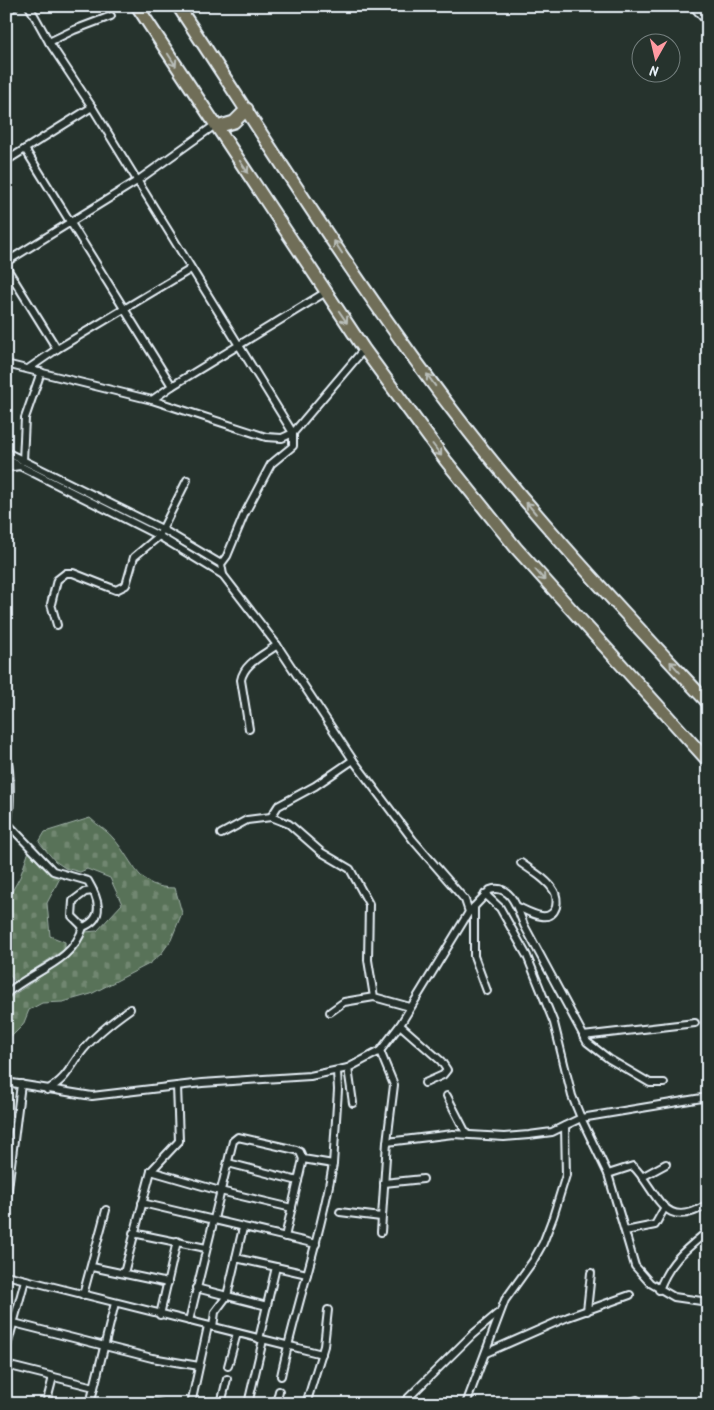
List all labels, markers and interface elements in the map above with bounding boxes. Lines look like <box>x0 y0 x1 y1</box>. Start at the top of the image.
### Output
north arrow <box>632 32 682 82</box>
one-way arrow <box>167 53 177 67</box>
text: N <box>648 58 660 81</box>
one-way arrow <box>239 160 249 174</box>
one-way arrow <box>332 240 343 254</box>
one-way arrow <box>338 310 348 324</box>
one-way arrow <box>426 373 436 387</box>
one-way arrow <box>432 443 443 456</box>
one-way arrow <box>525 502 536 515</box>
one-way arrow <box>534 569 546 582</box>
one-way arrow <box>669 661 681 674</box>

